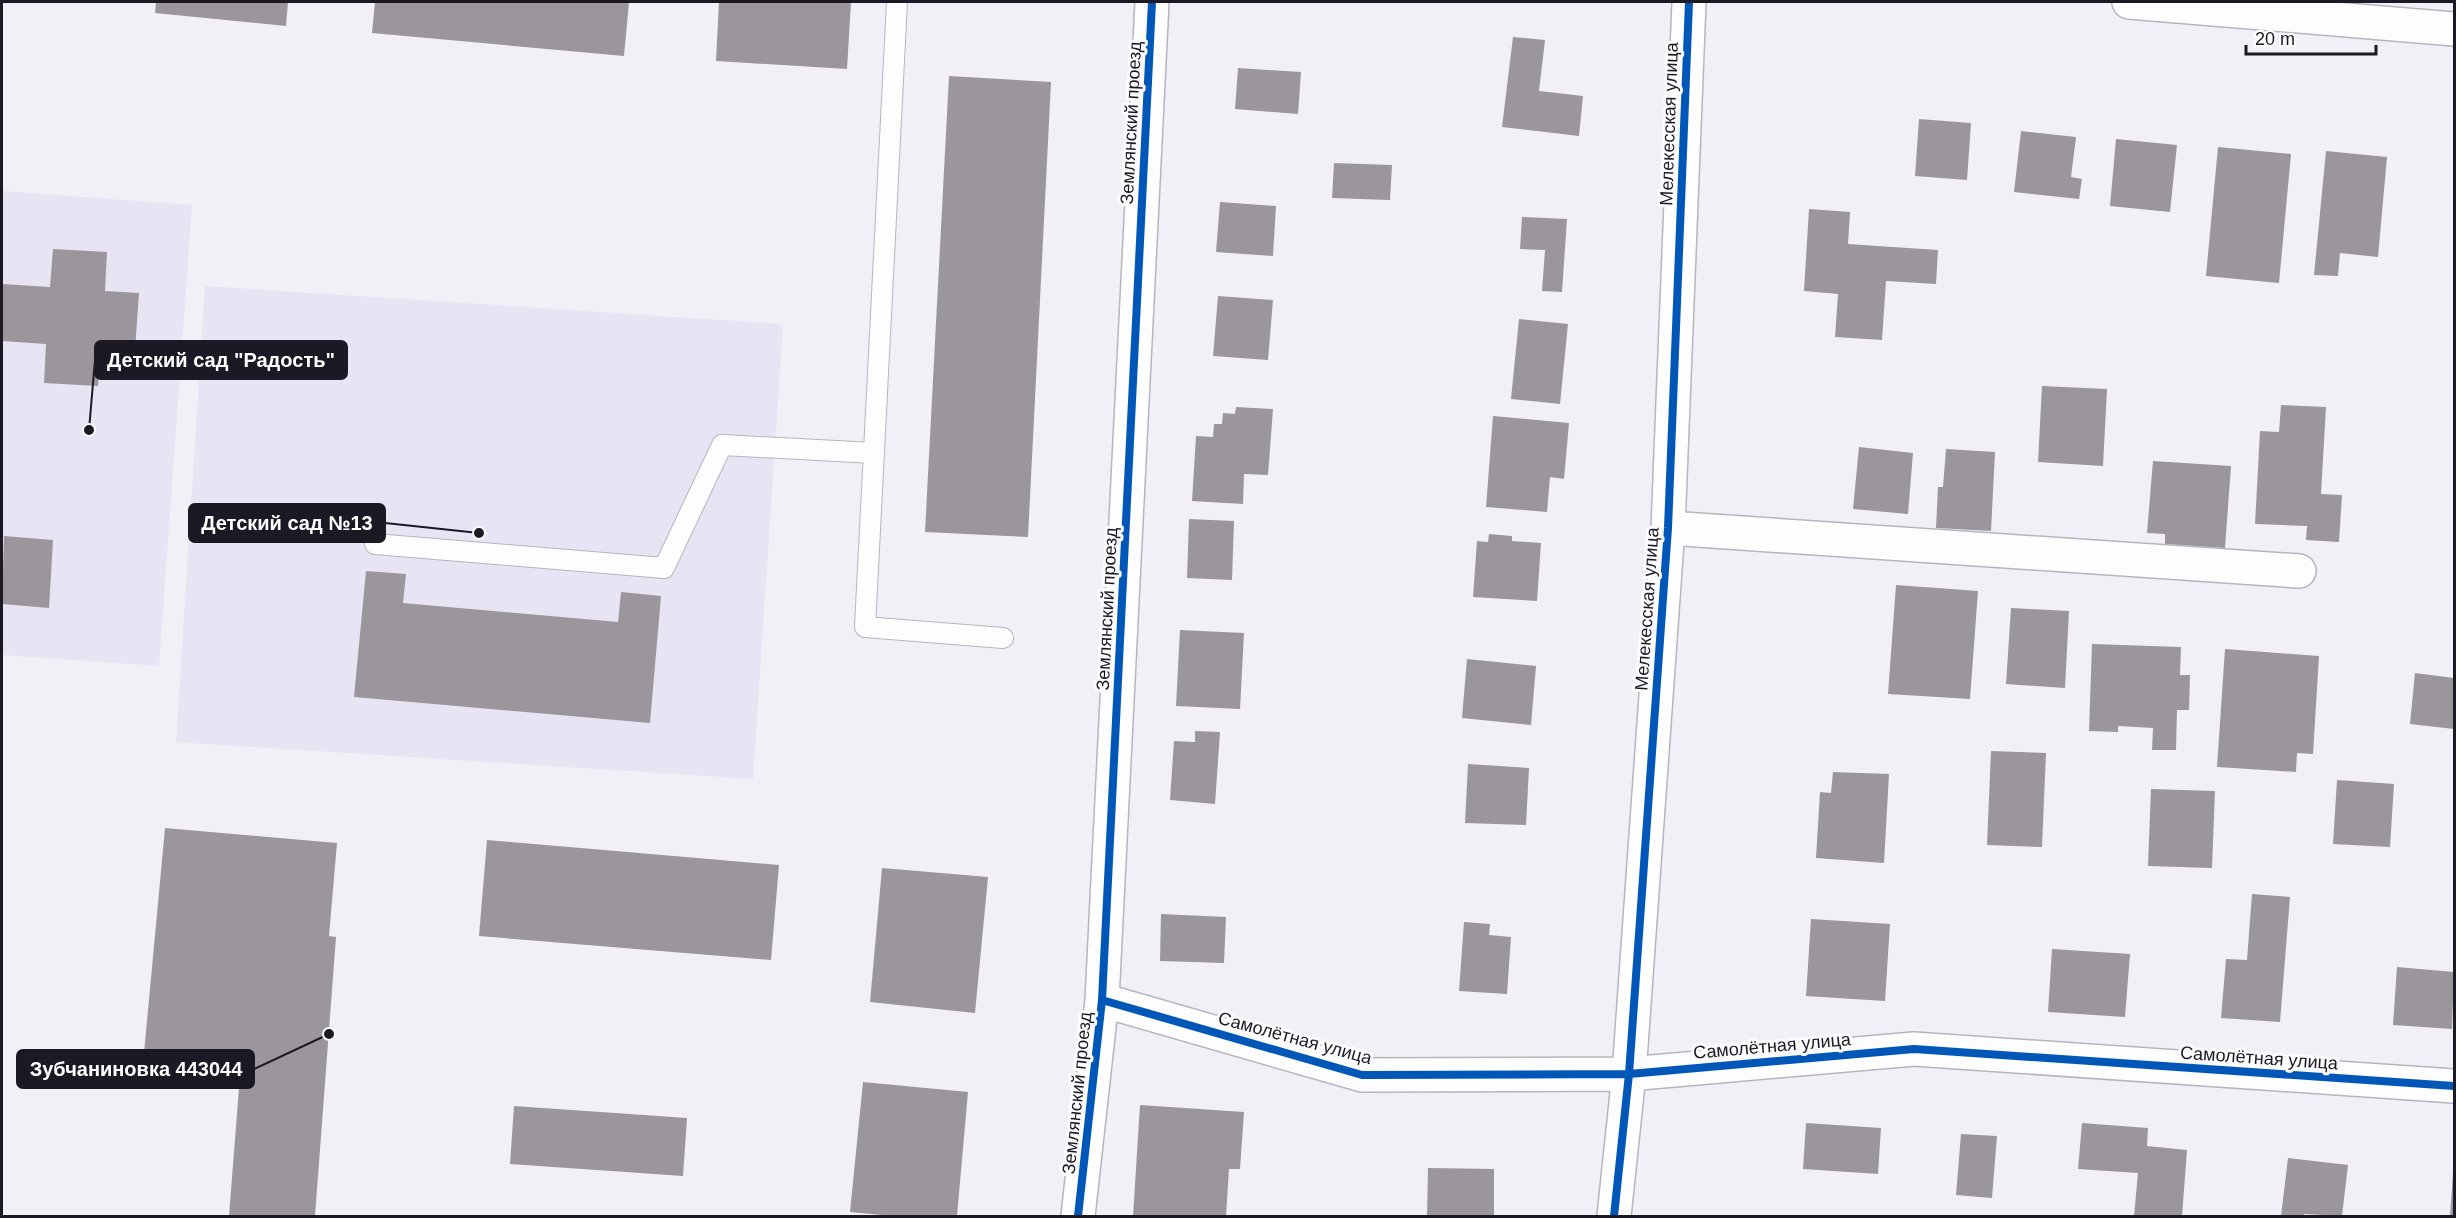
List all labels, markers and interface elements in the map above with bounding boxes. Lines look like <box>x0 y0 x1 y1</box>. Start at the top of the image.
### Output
scale bar <box>2246 18 2376 56</box>
text: 20 m <box>2255 29 2295 49</box>
street label: Землянский проезд <box>1117 41 1145 205</box>
street label: Мелекесская улица <box>1656 41 1682 206</box>
callout: Детский сад "Радость" <box>95 341 347 379</box>
text: Детский сад "Радость" <box>107 349 335 371</box>
callout: Детский сад №13 <box>189 504 385 542</box>
text: Детский сад №13 <box>201 512 373 534</box>
street label: Мелекесская улица <box>1631 526 1663 691</box>
street label: Землянский проезд <box>1093 527 1121 691</box>
street label: Самолётная улица <box>1216 1008 1375 1068</box>
street label: Землянский проезд <box>1059 1010 1096 1175</box>
street label: Самолётная улица <box>1692 1029 1853 1063</box>
street label: Самолётная улица <box>2179 1043 2340 1074</box>
callout: Зубчаниновка 443044 <box>17 1050 254 1088</box>
text: Зубчаниновка 443044 <box>30 1058 243 1080</box>

